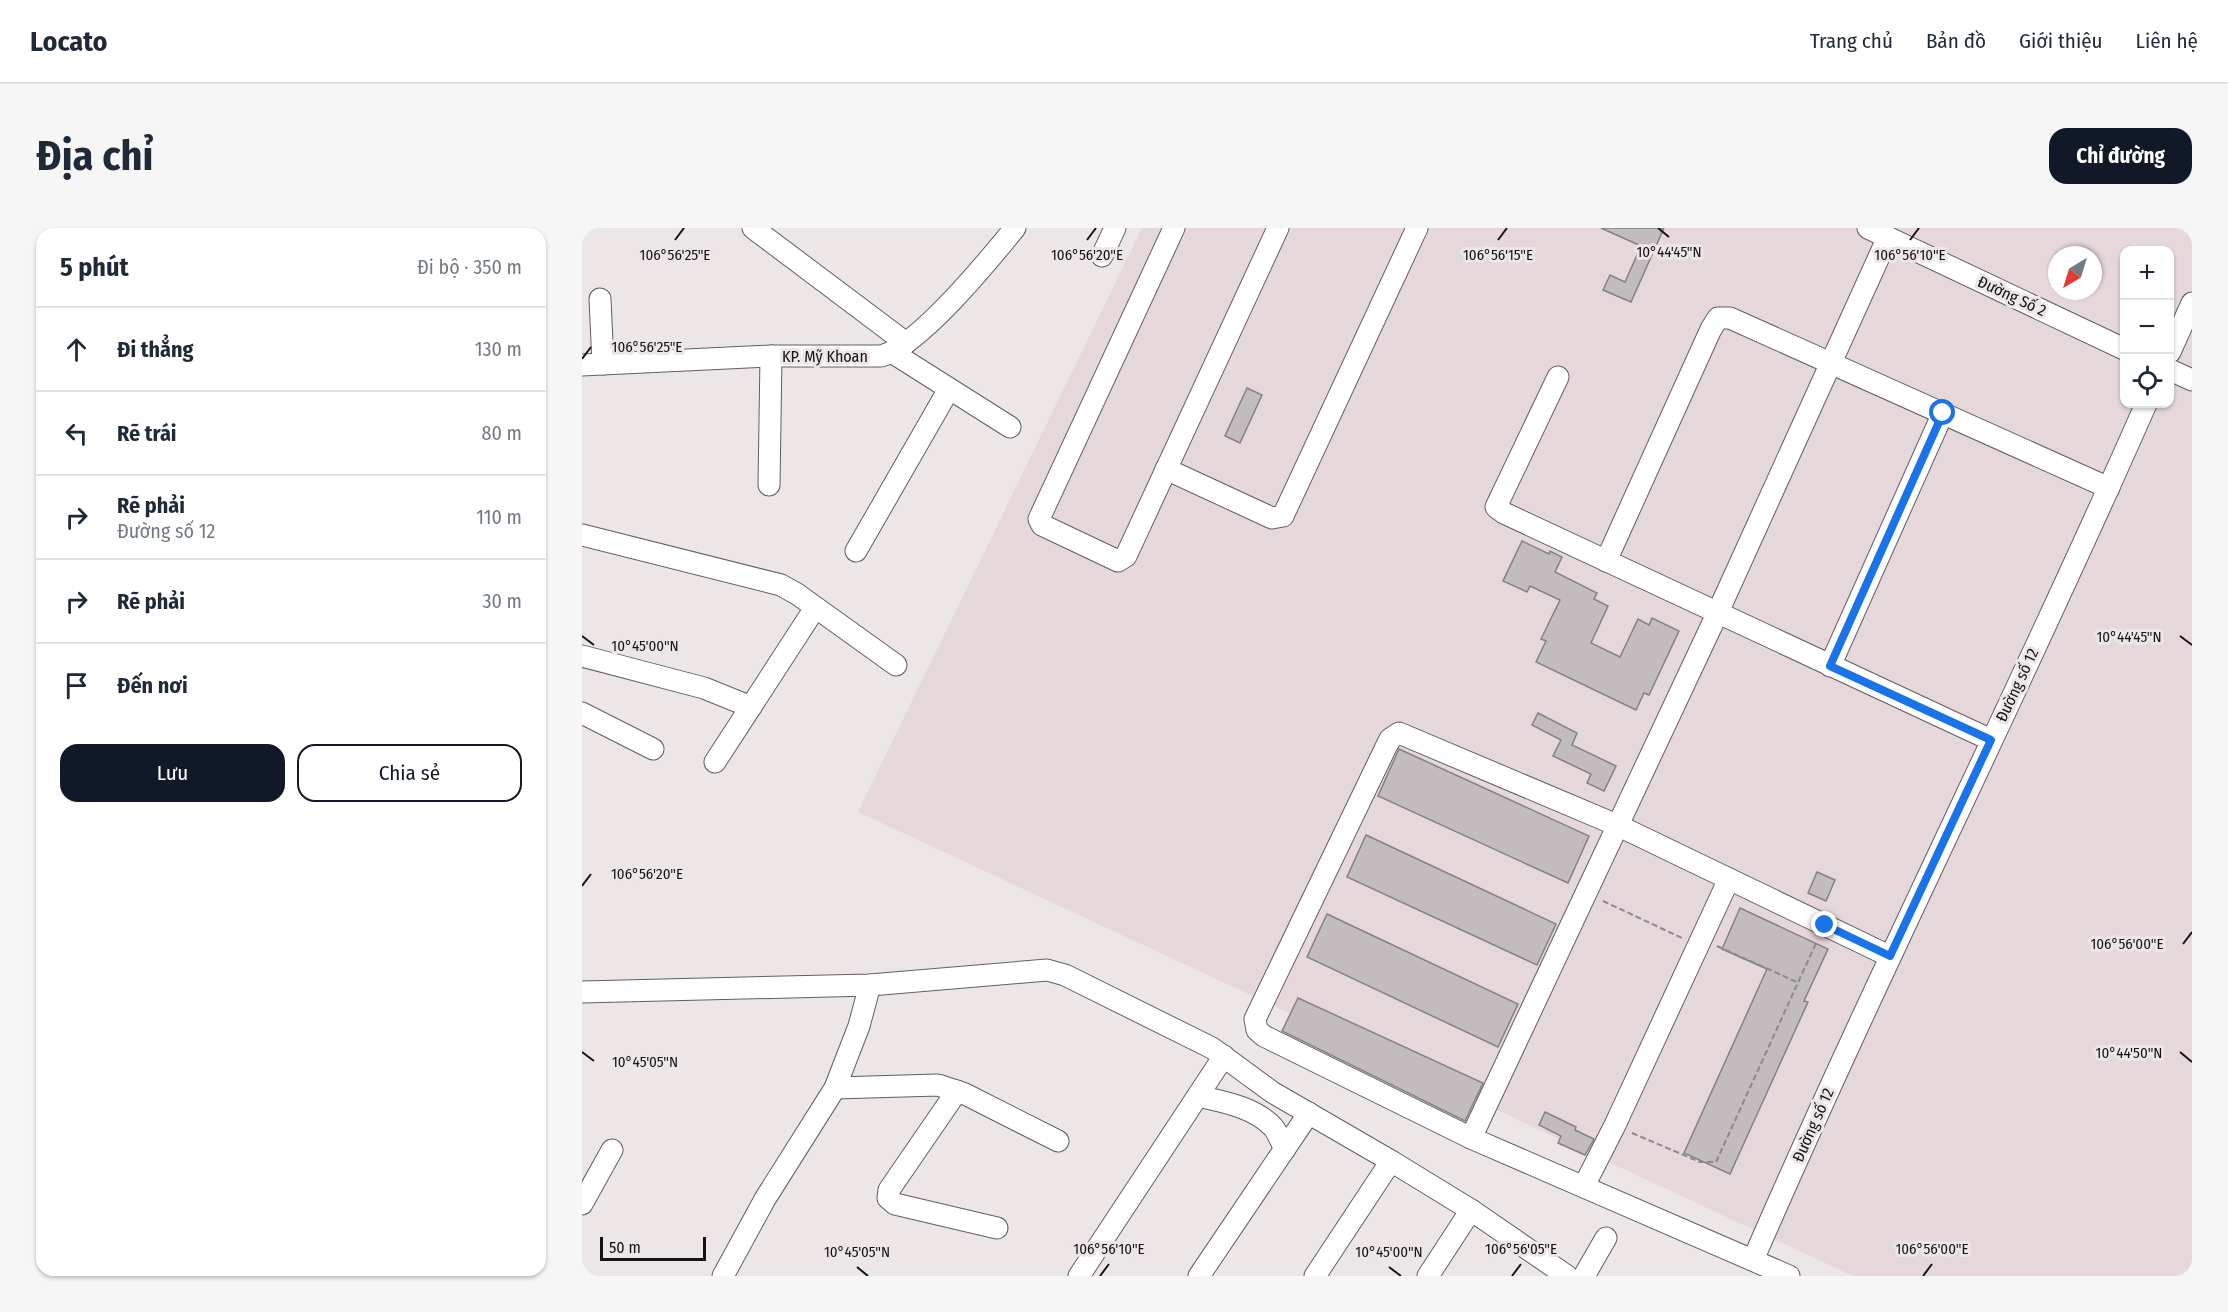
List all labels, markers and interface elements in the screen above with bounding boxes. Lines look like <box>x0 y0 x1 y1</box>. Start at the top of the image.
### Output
text: Locato <box>30 25 108 58</box>
text: Trang chủ <box>1810 28 1893 54</box>
text: Bản đồ <box>1926 28 1986 54</box>
text: Giới thiệu <box>2019 28 2103 54</box>
text: Liên hệ <box>2136 28 2198 54</box>
button: Chỉ đường <box>2049 128 2192 184</box>
text: Địa chỉ <box>36 131 153 181</box>
text: 10°44'45"N <box>1636 243 1702 261</box>
text: 106°56'25"E <box>640 246 710 264</box>
text: 106°56'20"E <box>1051 246 1123 264</box>
text: 106°56'15"E <box>1463 246 1533 264</box>
text: 106°56'10"E <box>1874 246 1946 264</box>
north arrow <box>2048 246 2102 300</box>
map controls <box>2120 246 2174 408</box>
button: + <box>2120 246 2174 300</box>
text: 5 phút <box>60 252 129 283</box>
text: Đi bộ · 350 m <box>417 255 522 279</box>
street label: Đường Số 2 <box>1975 271 2050 320</box>
button: − <box>2120 300 2174 354</box>
icon: ahead <box>60 333 93 366</box>
text: Đi thẳng <box>117 336 193 363</box>
text: 130 m <box>475 337 522 361</box>
text: 106°56'25"E <box>612 338 682 356</box>
street label: KP. Mỹ Khoan <box>782 347 868 366</box>
button: locate <box>2120 354 2174 408</box>
route start <box>1929 399 1955 425</box>
icon: left <box>60 417 93 450</box>
text: Rẽ trái <box>117 420 177 447</box>
text: 80 m <box>482 421 522 445</box>
text: Rẽ phải <box>117 492 185 519</box>
icon: right <box>60 501 93 534</box>
text: 110 m <box>476 505 522 529</box>
text: Đường số 12 <box>117 519 215 543</box>
icon: right <box>60 585 93 618</box>
text: Rẽ phải <box>117 588 185 615</box>
text: 30 m <box>482 589 522 613</box>
text: 10°44'45"N <box>2096 628 2162 646</box>
text: 10°45'00"N <box>611 637 679 655</box>
street label: Đường số 12 <box>1991 645 2042 725</box>
icon: arrive <box>60 669 93 702</box>
text: Đến nơi <box>117 672 188 699</box>
button: Lưu <box>60 744 285 802</box>
button: Chia sẻ <box>297 744 522 802</box>
text: 106°56'20"E <box>611 865 683 883</box>
route end <box>1811 911 1837 937</box>
text: 106°56'00"E <box>2090 935 2164 953</box>
text: 10°44'50"N <box>2096 1044 2162 1062</box>
text: 10°45'05"N <box>612 1053 678 1071</box>
street label: Đường số 12 <box>1787 1085 1838 1165</box>
scale bar <box>600 1234 706 1262</box>
text: 50 m <box>609 1238 641 1257</box>
text: 106°56'10"E <box>1073 1240 1145 1258</box>
text: 106°56'05"E <box>1485 1240 1557 1258</box>
text: 106°56'00"E <box>1895 1240 1969 1258</box>
text: 10°45'05"N <box>824 1243 890 1261</box>
text: 10°45'00"N <box>1355 1243 1423 1261</box>

